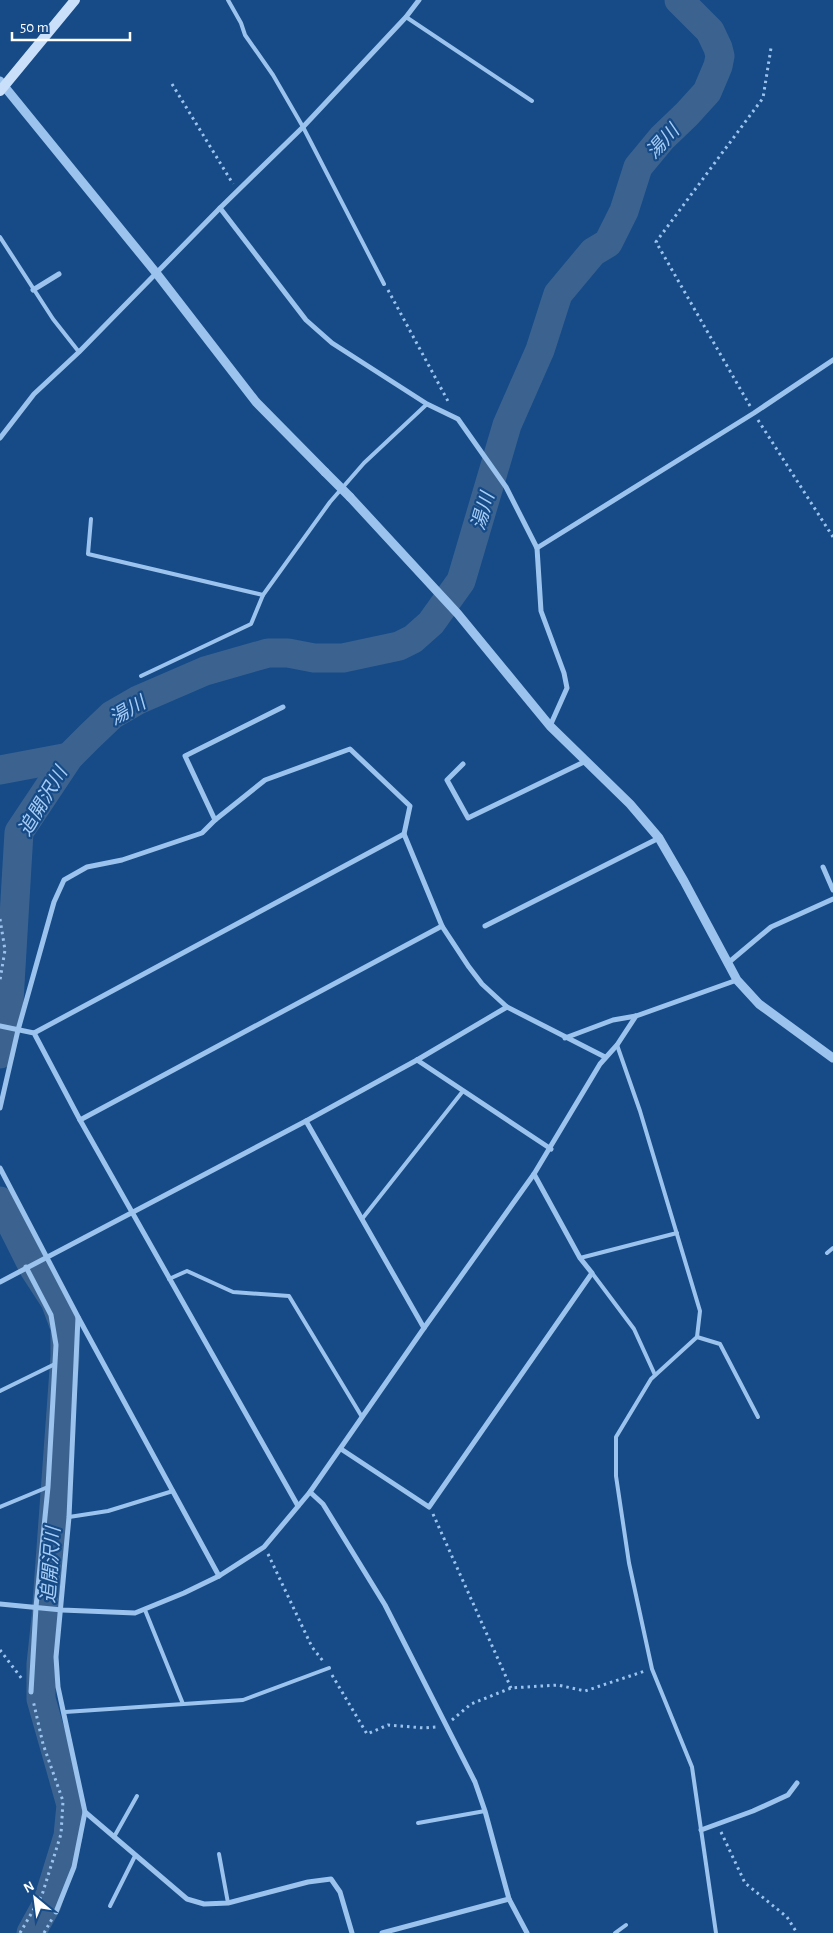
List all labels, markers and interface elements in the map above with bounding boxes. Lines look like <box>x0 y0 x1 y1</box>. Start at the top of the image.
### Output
scale bar <box>12 10 130 42</box>
text: 50 m <box>20 20 49 35</box>
water label: 湯川 <box>643 119 684 162</box>
water label: 湯川 <box>468 488 498 532</box>
water label: 湯川 <box>106 692 151 729</box>
water label: 追開沢川 <box>14 762 72 839</box>
water label: 追開沢川 <box>37 1524 64 1604</box>
north arrow <box>10 1873 60 1923</box>
text: N <box>22 1879 37 1896</box>

